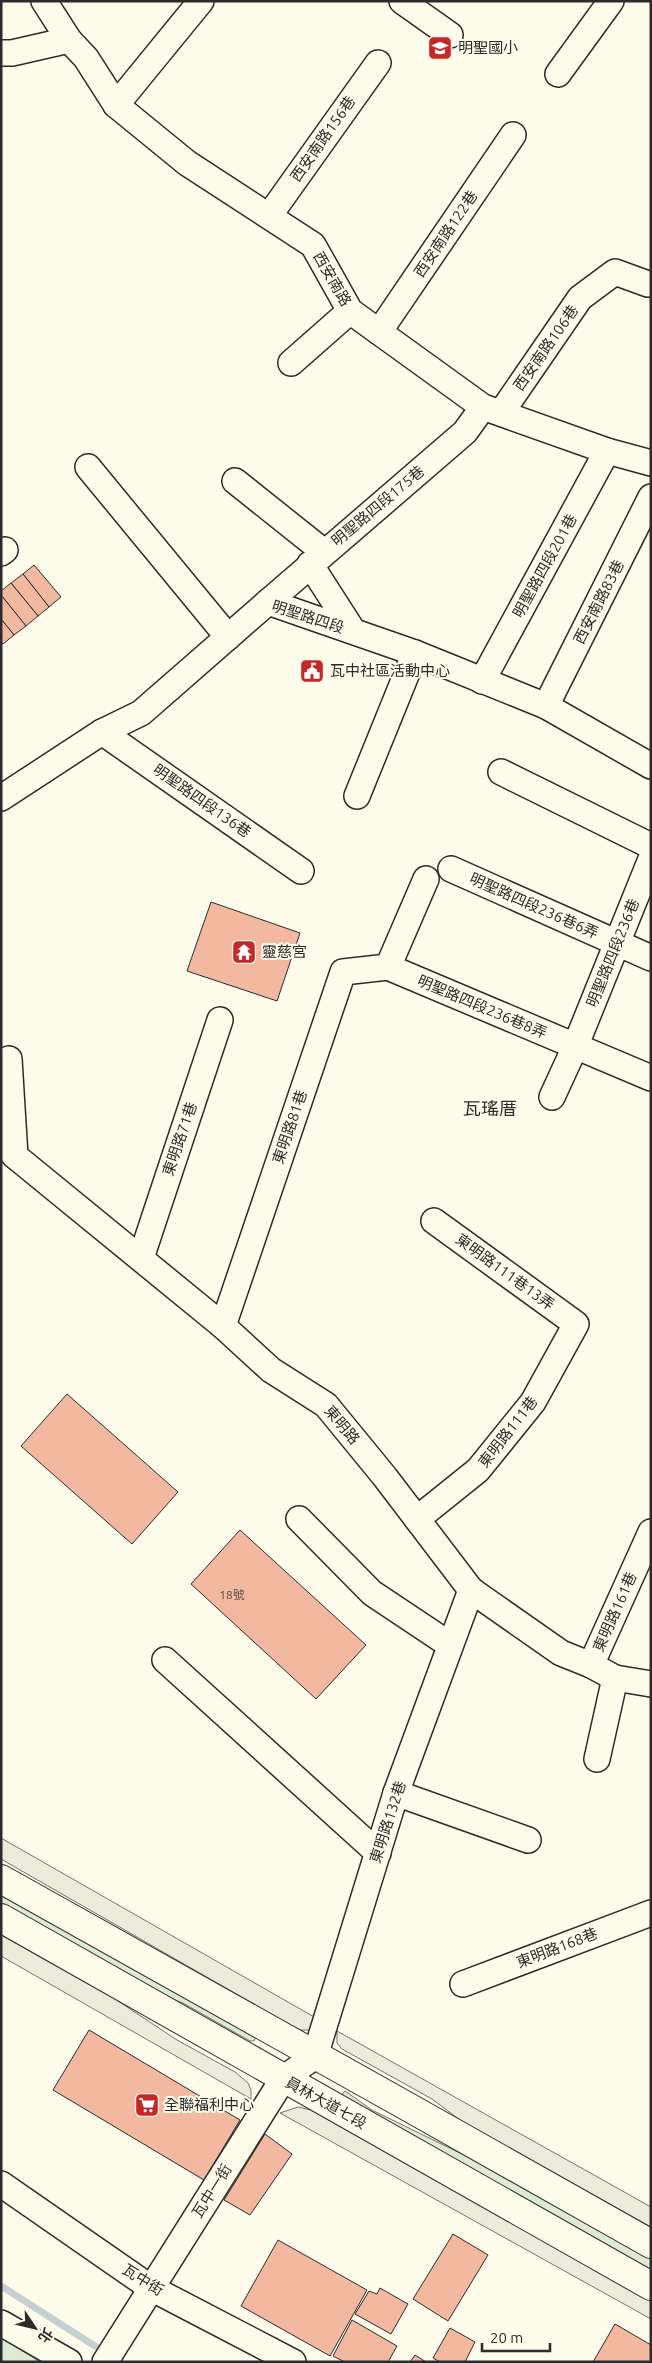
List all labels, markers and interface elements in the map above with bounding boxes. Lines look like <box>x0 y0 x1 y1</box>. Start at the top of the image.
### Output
school or university icon: 明聖國小 <box>427 35 453 61</box>
place label: 明聖國小 <box>458 39 518 56</box>
street label: 西安南路156巷 <box>287 93 358 185</box>
street label: 西安南路122巷 <box>410 187 481 280</box>
street label: 西安南路 <box>310 249 355 309</box>
street label: 西安南路106巷 <box>510 302 581 394</box>
street label: 明聖路四段175巷 <box>328 462 427 549</box>
street label: 明聖路四段201巷 <box>509 511 580 620</box>
street label: 西安南路83巷 <box>570 557 627 647</box>
street label: 明聖路四段 <box>270 597 346 636</box>
public building icon: 瓦中社區活動中心 <box>299 658 325 684</box>
place label: 瓦中社區活動中心 <box>330 662 450 679</box>
street label: 明聖路四段136巷 <box>150 761 254 841</box>
street label: 明聖路四段236巷6弄 <box>467 870 601 942</box>
street label: 明聖路四段236巷 <box>583 896 642 1009</box>
temple icon: 靈慈宮 <box>231 939 257 965</box>
place label: 靈慈宮 <box>262 943 307 960</box>
street label: 明聖路四段236巷8弄 <box>415 972 549 1041</box>
street label: 東明路81巷 <box>269 1088 310 1166</box>
district label: 瓦瑤厝 <box>463 1098 517 1118</box>
street label: 東明路71巷 <box>159 1100 200 1178</box>
street label: 東明路111巷13弄 <box>453 1230 558 1313</box>
street label: 東明路111巷 <box>475 1393 541 1471</box>
street label: 東明路 <box>321 1402 363 1447</box>
street label: 東明路161巷 <box>589 1569 640 1654</box>
house number: 18號 <box>219 1588 245 1601</box>
street label: 東明路132巷 <box>366 1779 409 1865</box>
street label: 東明路168巷 <box>514 1924 600 1971</box>
street label: 員林大道七段 <box>283 2073 370 2132</box>
supermarket icon: 全聯福利中心 <box>134 2092 160 2118</box>
place label: 全聯福利中心 <box>164 2096 254 2113</box>
street label: 瓦中一街 <box>188 2161 235 2221</box>
street label: 瓦中街 <box>120 2260 167 2299</box>
north arrow <box>10 2303 60 2353</box>
scale bar <box>482 2320 550 2352</box>
text: 北 <box>35 2325 56 2346</box>
text: 20 m <box>490 2329 523 2346</box>

